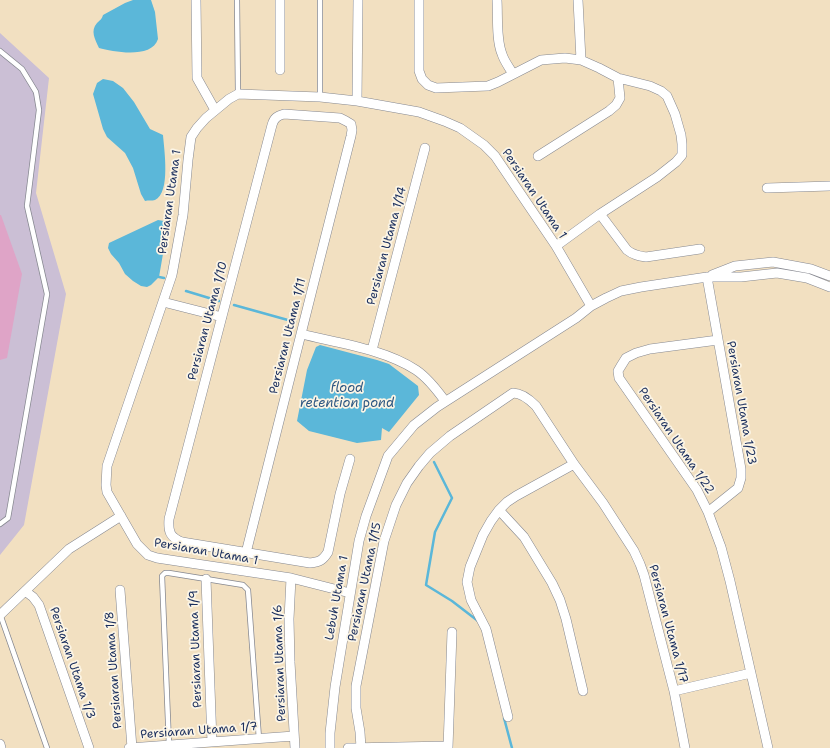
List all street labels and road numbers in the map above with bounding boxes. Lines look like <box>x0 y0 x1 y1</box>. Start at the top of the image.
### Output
street label: Persiaran Utama 1 <box>499 146 569 242</box>
street label: Persiaran Utama 1 <box>156 149 184 255</box>
street label: Persiaran Utama 1/14 <box>364 185 410 307</box>
street label: Persiaran Utama 1/10 <box>185 260 231 382</box>
street label: Persiaran Utama 1/11 <box>267 277 309 395</box>
street label: Persiaran Utama 1/23 <box>723 340 759 466</box>
street label: Persiaran Utama 1/22 <box>635 385 717 497</box>
street label: Persiaran Utama 1/15 <box>345 521 385 643</box>
street label: Persiaran Utama 1 <box>153 536 259 568</box>
street label: Lebuh Utama 1 <box>322 554 352 642</box>
street label: Persiaran Utama 1/17 <box>645 563 691 685</box>
street label: Persiaran Utama 1/9 <box>187 590 205 708</box>
street label: Persiaran Utama 1/6 <box>271 604 289 722</box>
street label: Persiaran Utama 1/3 <box>46 605 98 721</box>
street label: Persiaran Utama 1/8 <box>103 611 125 729</box>
street label: Persiaran Utama 1/7 <box>140 720 258 742</box>

